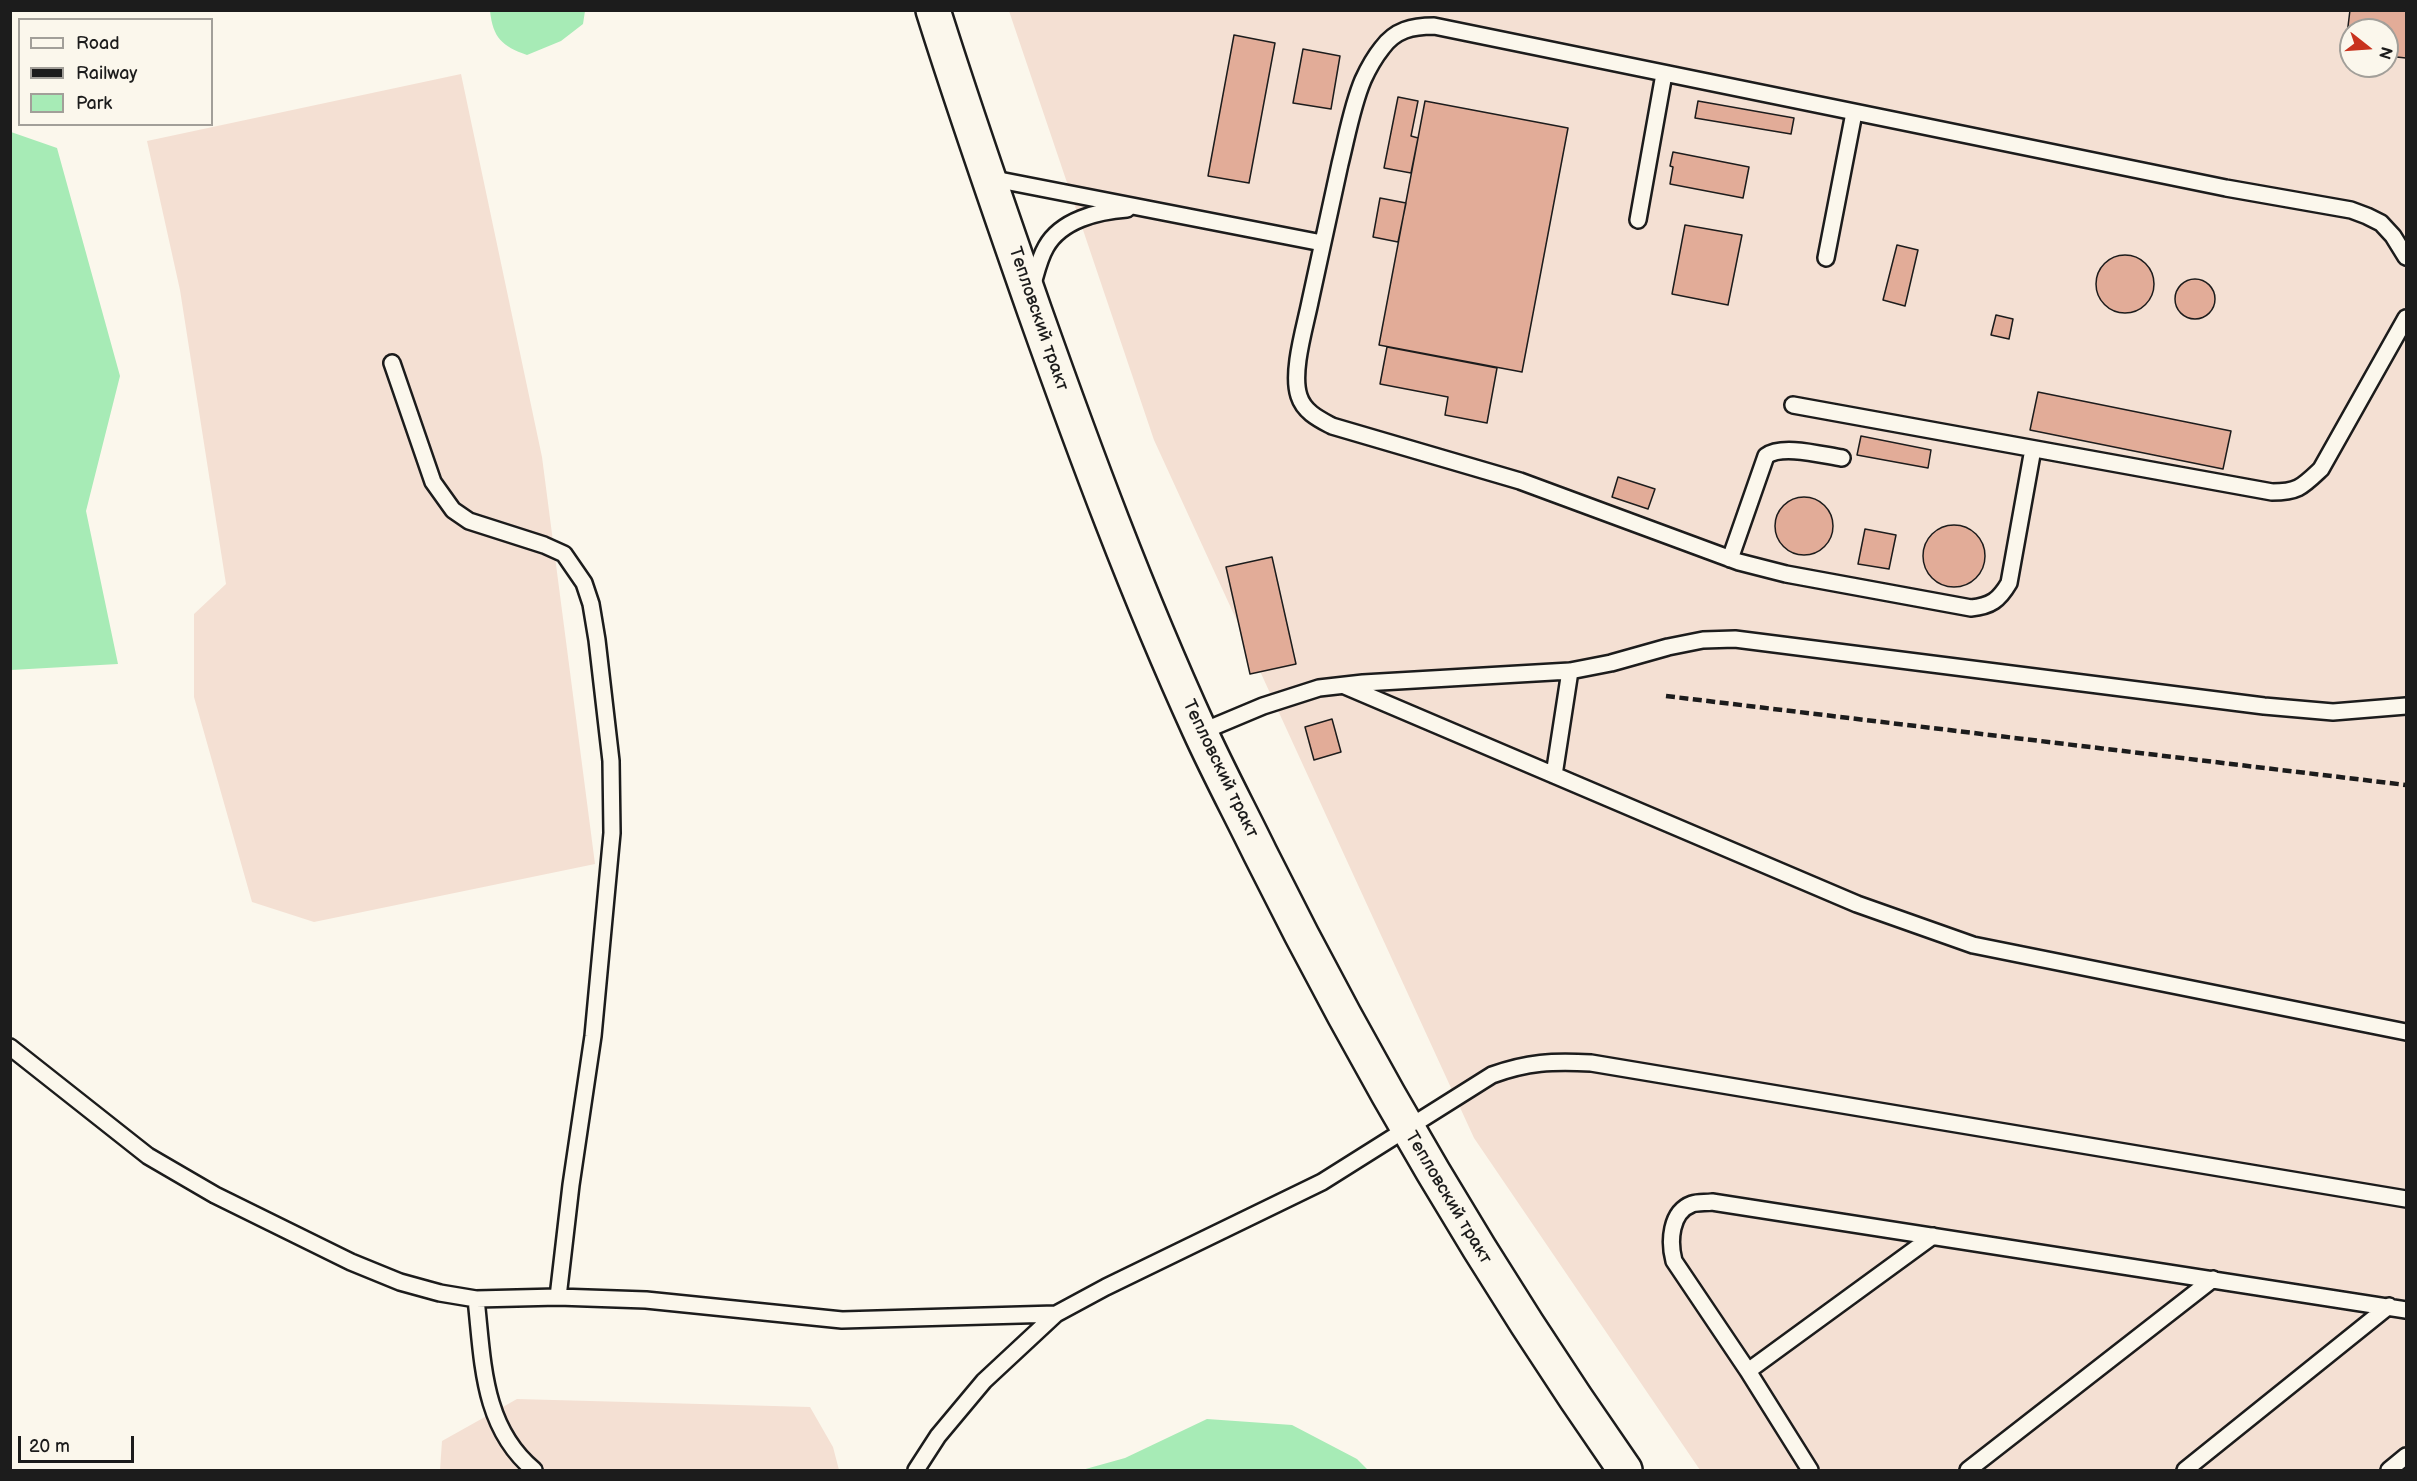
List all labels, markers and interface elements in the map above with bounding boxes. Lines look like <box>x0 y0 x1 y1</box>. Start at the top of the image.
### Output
legend <box>18 18 213 126</box>
north arrow <box>2339 18 2399 78</box>
text: Road <box>76 33 120 54</box>
text: N <box>2374 44 2396 61</box>
text: Railway <box>76 63 138 84</box>
text: Park <box>76 93 112 114</box>
street label: Тепловский тракт <box>1003 244 1073 394</box>
street label: Тепловский тракт <box>1177 697 1263 841</box>
street label: Тепловский тракт <box>1400 1128 1496 1268</box>
scale bar <box>21 1424 136 1462</box>
text: 20 m <box>29 1436 70 1457</box>

